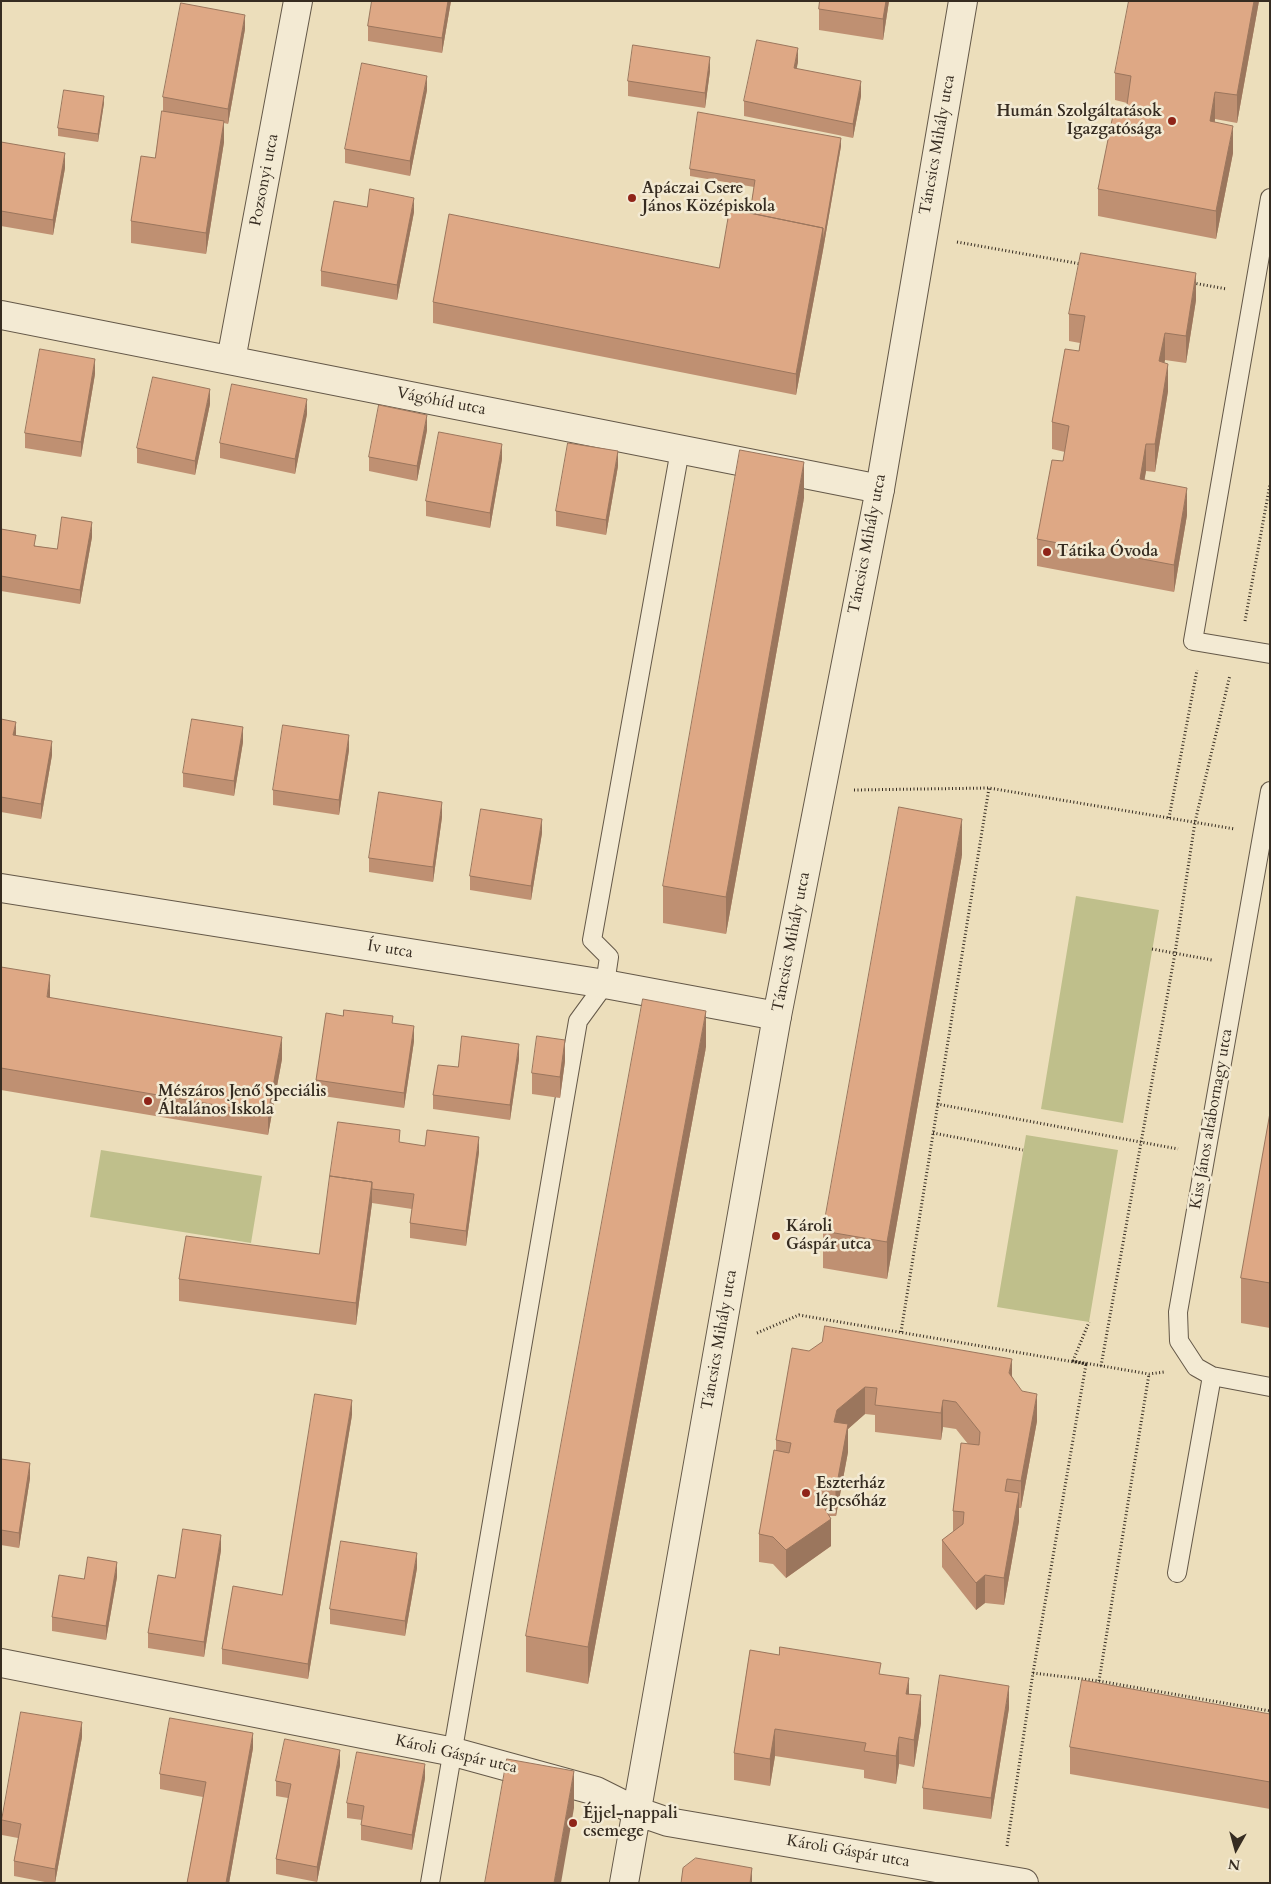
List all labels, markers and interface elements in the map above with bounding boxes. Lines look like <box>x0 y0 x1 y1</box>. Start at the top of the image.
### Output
street label: Táncsics Mihály utca <box>916 73 960 217</box>
place label: Humán Szolgáltatások Igazgatósága <box>996 102 1162 140</box>
marker: Humán Szolgáltatások Igazgatósága <box>1166 115 1178 127</box>
street label: Pozsonyi utca <box>247 132 283 228</box>
place label: Apáczai Csere János Középiskola <box>642 179 775 217</box>
marker: Apáczai Csere János Középiskola <box>626 192 638 204</box>
street label: Vágóhíd utca <box>395 384 487 420</box>
street label: Táncsics Mihály utca <box>845 472 891 616</box>
place label: Tátika Óvoda <box>1057 542 1158 562</box>
marker: Tátika Óvoda <box>1041 546 1053 558</box>
street label: Táncsics Mihály utca <box>769 870 815 1014</box>
street label: Ív utca <box>366 937 414 963</box>
street label: Kiss János altábornagy utca <box>1187 1027 1237 1211</box>
place label: Mészáros Jenő Speciális Általános Iskola <box>158 1082 326 1120</box>
marker: Mészáros Jenő Speciális Általános Iskola <box>142 1095 154 1107</box>
place label: Károli Gáspár utca <box>786 1217 871 1255</box>
marker: Károli Gáspár utca <box>770 1230 782 1242</box>
street label: Táncsics Mihály utca <box>698 1268 742 1412</box>
place label: Eszterház lépcsőház <box>816 1474 886 1512</box>
marker: Eszterház lépcsőház <box>800 1487 812 1499</box>
street label: Károli Gáspár utca <box>393 1732 519 1778</box>
place label: Éjjel-nappali csemege <box>583 1804 678 1842</box>
marker: Éjjel-nappali csemege <box>567 1817 579 1829</box>
north arrow <box>1211 1824 1261 1874</box>
street label: Károli Gáspár utca <box>785 1832 911 1872</box>
text: N <box>1227 1854 1241 1875</box>

